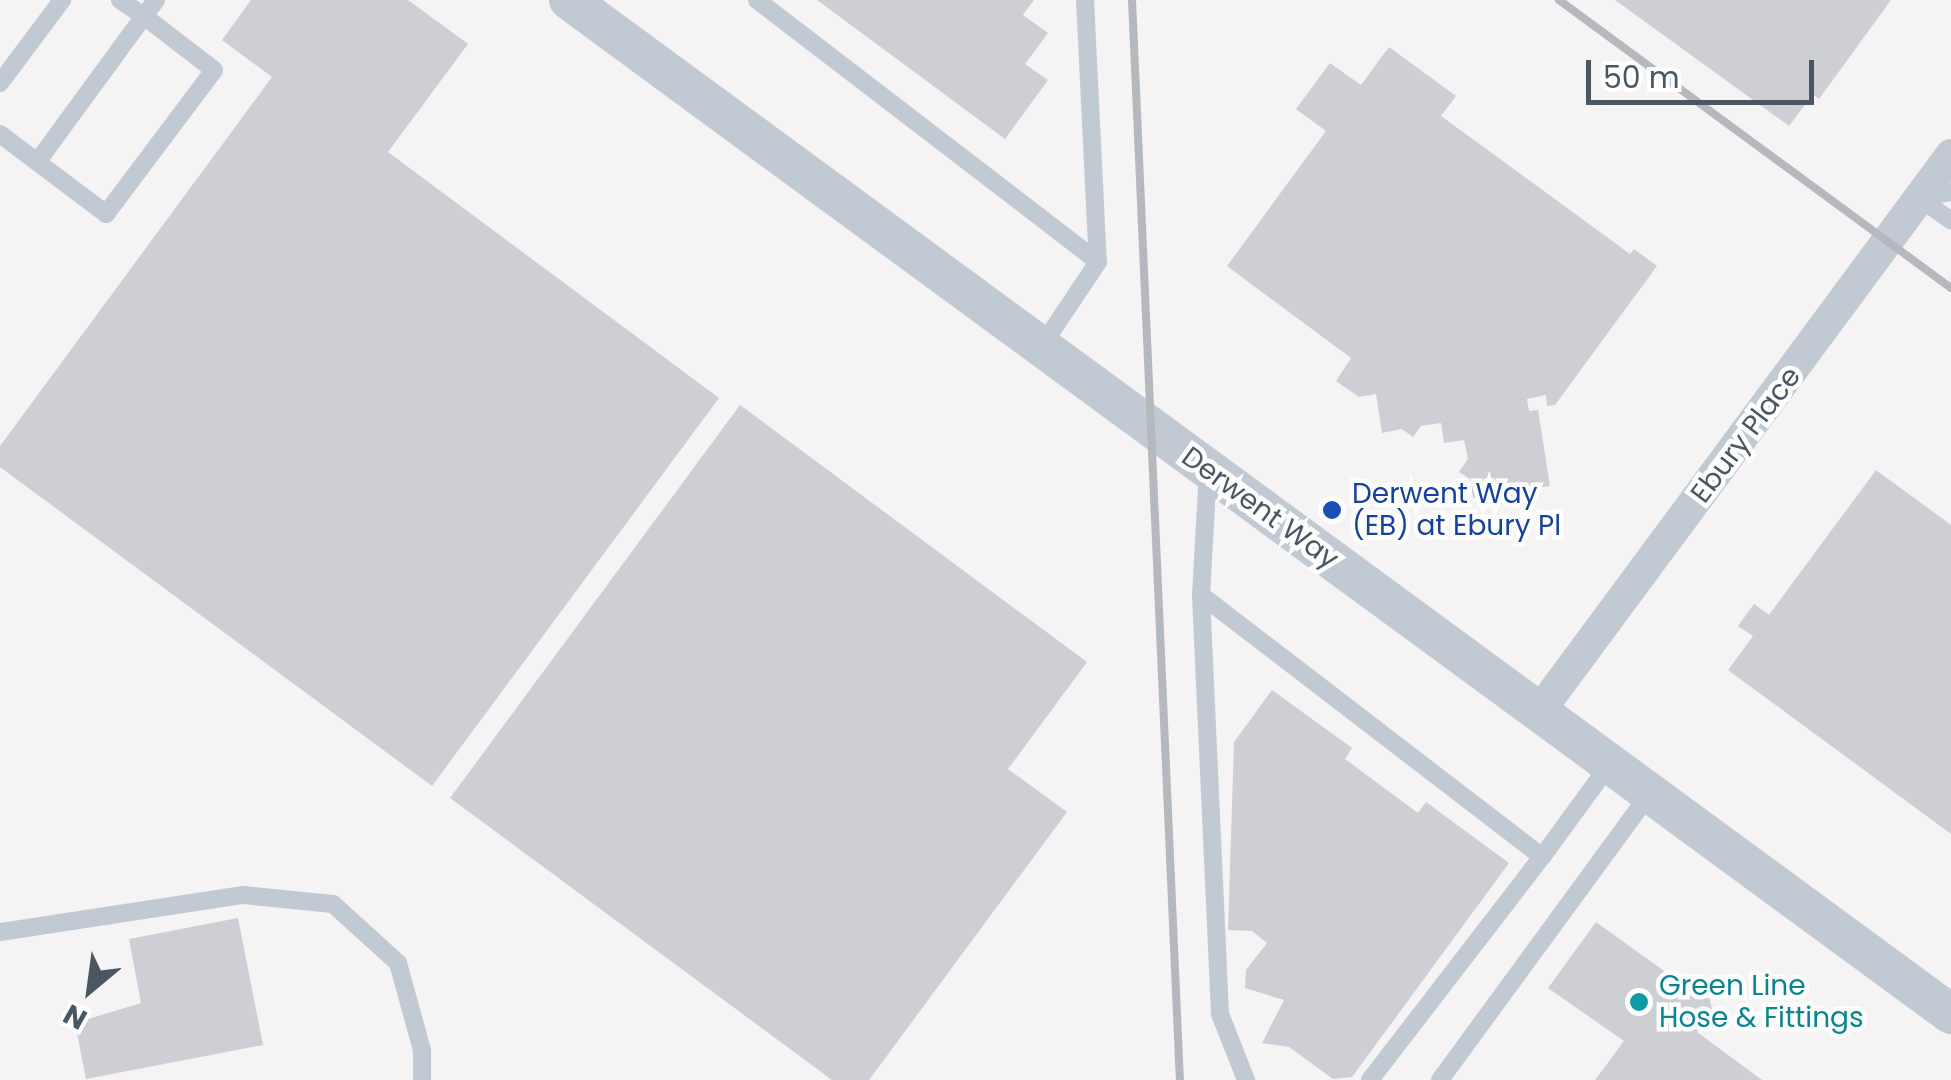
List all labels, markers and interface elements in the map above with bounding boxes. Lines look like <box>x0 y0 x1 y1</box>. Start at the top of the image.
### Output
scale bar <box>1591 40 1818 102</box>
text: 50 m <box>1603 56 1680 99</box>
street label: Ebury Place <box>1684 360 1808 510</box>
street label: Derwent Way <box>1175 440 1345 576</box>
place label: Derwent Way (EB) at Ebury Pl <box>1352 477 1561 543</box>
marker: Derwent Way (EB) at Ebury Pl <box>1321 499 1343 521</box>
north arrow <box>40 940 140 1040</box>
place label: Green Line Hose & Fittings <box>1659 969 1864 1035</box>
marker: Green Line Hose & Fittings <box>1628 991 1650 1013</box>
text: N <box>57 995 94 1039</box>

